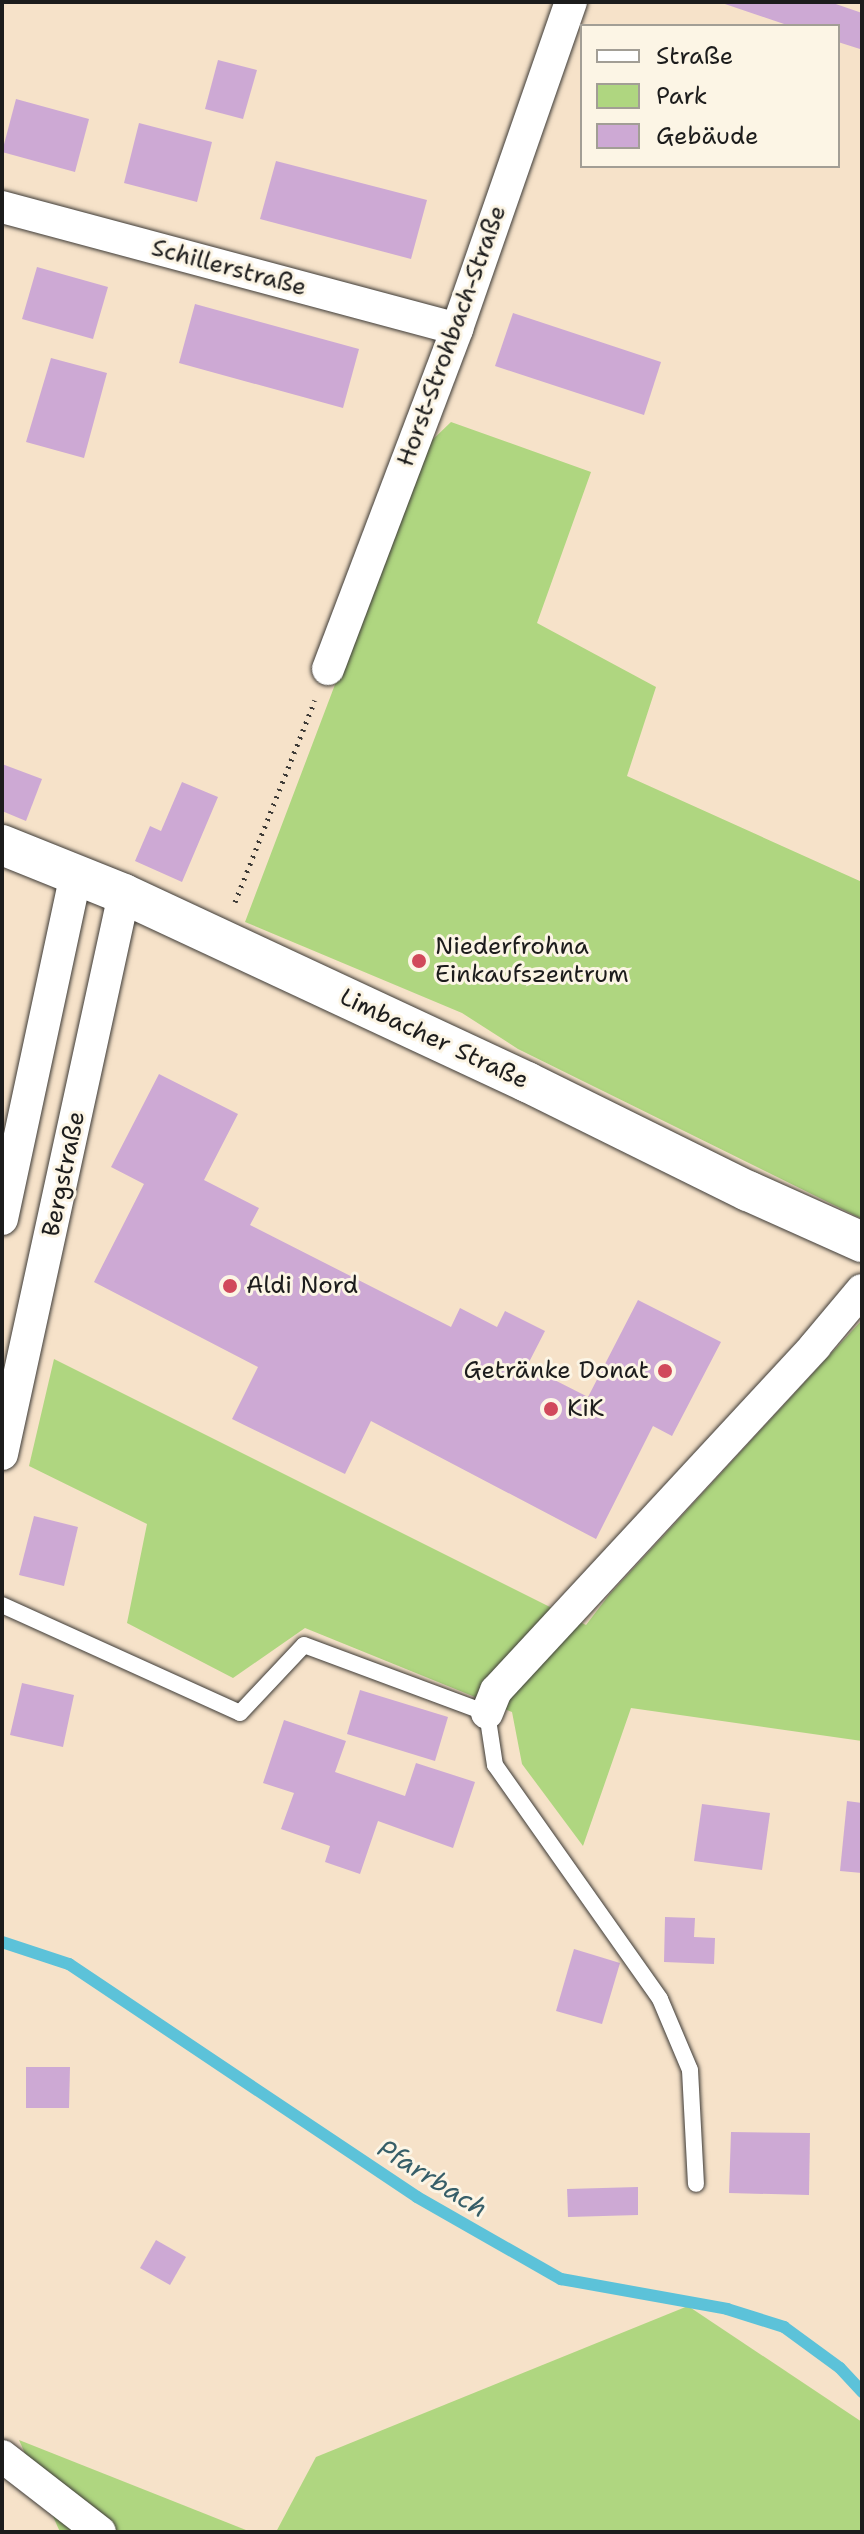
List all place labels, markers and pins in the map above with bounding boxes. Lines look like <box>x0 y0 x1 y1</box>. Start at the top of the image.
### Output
place label: Niederfrohna Einkaufszentrum <box>435 933 629 989</box>
marker: Niederfrohna Einkaufszentrum <box>410 952 428 970</box>
place label: Aldi Nord <box>246 1272 358 1300</box>
marker: Aldi Nord <box>221 1277 239 1295</box>
place label: Getränke Donat <box>463 1357 649 1385</box>
marker: Getränke Donat <box>656 1362 674 1380</box>
place label: KiK <box>567 1395 604 1423</box>
marker: KiK <box>542 1400 560 1418</box>

